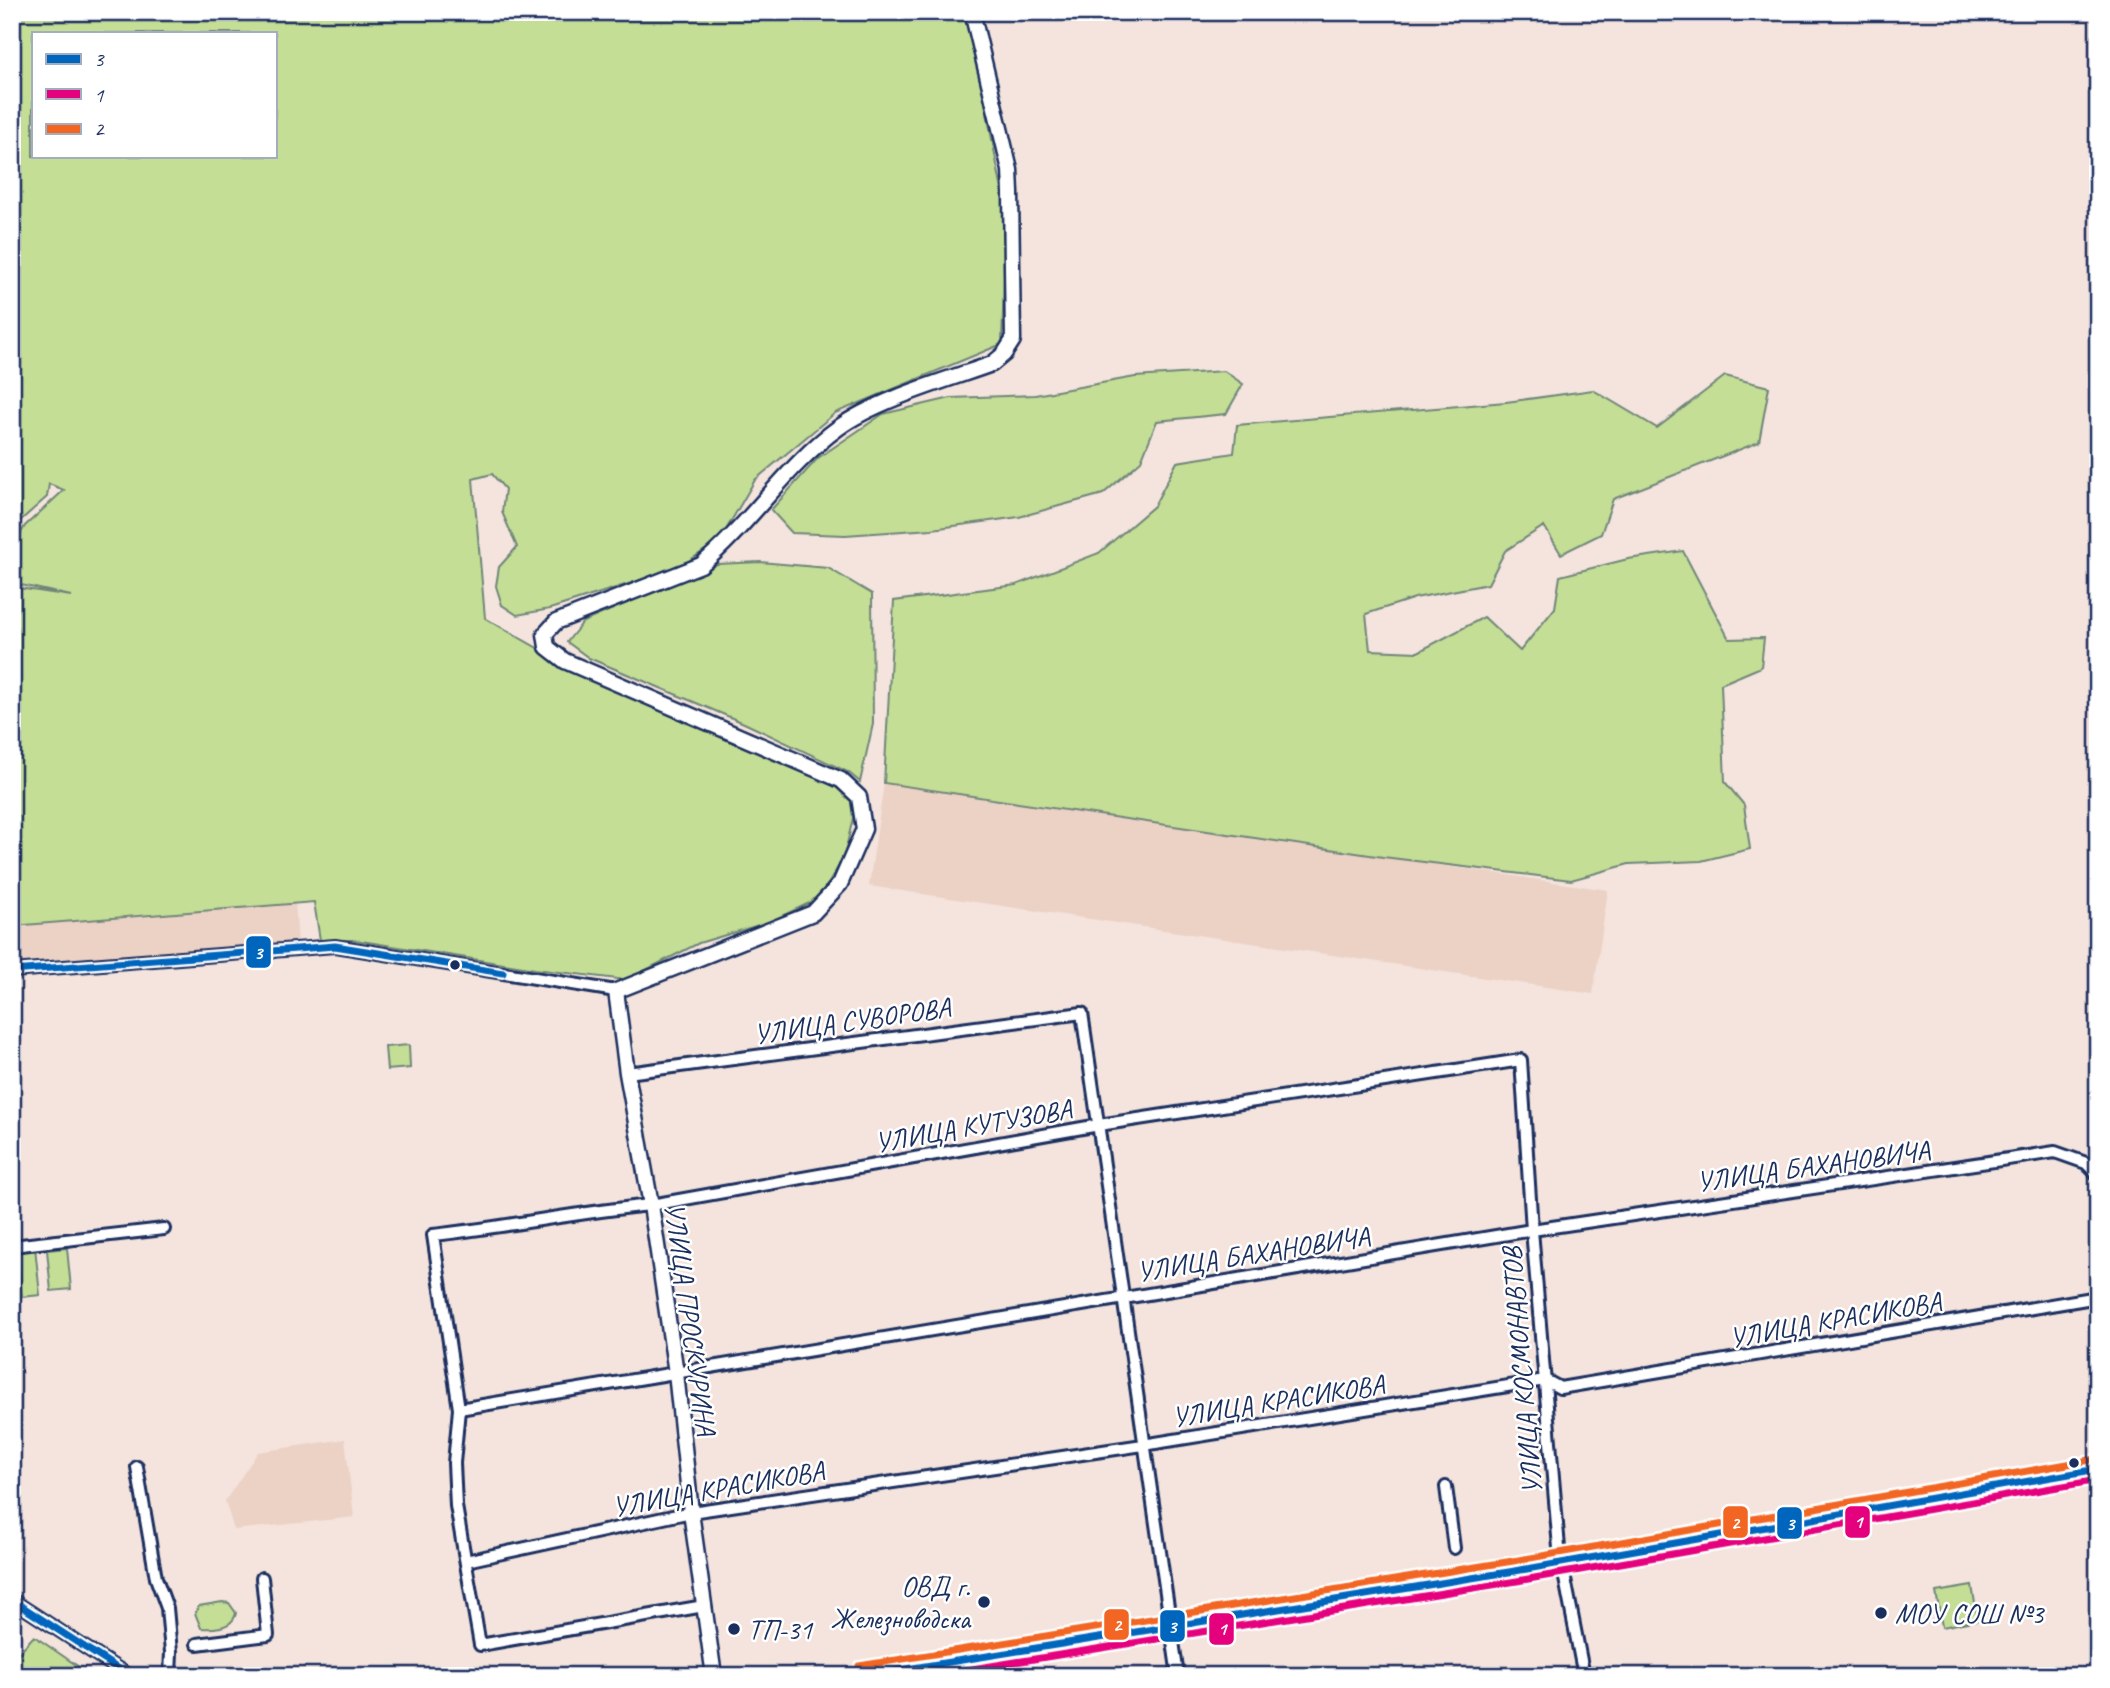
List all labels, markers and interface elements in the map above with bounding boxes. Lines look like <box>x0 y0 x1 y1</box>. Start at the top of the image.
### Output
legend <box>32 32 276 158</box>
text: 3 <box>94 46 105 72</box>
text: 1 <box>94 82 105 108</box>
text: 2 <box>94 116 105 142</box>
line badge: 3 <box>245 935 272 969</box>
text: 3 <box>254 941 265 965</box>
unlabelled marker <box>448 958 462 972</box>
street label: УЛИЦА СУВОРОВА <box>752 989 954 1052</box>
street label: УЛИЦА КУТУЗОВА <box>872 1091 1076 1160</box>
street label: УЛИЦА БАХАНОВИЧА <box>1694 1132 1933 1199</box>
street label: УЛИЦА ПРОСКУРИНА <box>657 1201 724 1439</box>
street label: УЛИЦА БАХАНОВИЧА <box>1134 1218 1373 1289</box>
street label: УЛИЦА КОСМОНАВТОВ <box>1493 1243 1550 1496</box>
street label: УЛИЦА КРАСИКОВА <box>1727 1283 1946 1355</box>
street label: УЛИЦА КРАСИКОВА <box>1169 1366 1389 1435</box>
street label: УЛИЦА КРАСИКОВА <box>610 1452 829 1524</box>
unlabelled marker <box>2067 1456 2081 1470</box>
line badge: 2 <box>1722 1505 1749 1539</box>
line badge: 1 <box>1844 1505 1871 1539</box>
line badge: 3 <box>1776 1506 1803 1540</box>
text: 1 <box>1854 1510 1865 1534</box>
text: 2 <box>1731 1511 1742 1535</box>
text: 3 <box>1786 1512 1797 1536</box>
place label: ОВД г. Железноводска <box>831 1569 972 1636</box>
marker: ОВД г. Железноводска <box>976 1594 992 1610</box>
place label: МОУ СОШ №3 <box>1895 1596 2046 1631</box>
marker: МОУ СОШ №3 <box>1873 1605 1889 1621</box>
line badge: 2 <box>1103 1608 1130 1641</box>
line badge: 3 <box>1159 1609 1186 1643</box>
place label: ТП-31 <box>748 1612 813 1647</box>
line badge: 1 <box>1208 1612 1235 1646</box>
text: 2 <box>1113 1613 1124 1637</box>
text: 3 <box>1168 1615 1179 1639</box>
text: 1 <box>1218 1617 1229 1641</box>
marker: ТП-31 <box>726 1621 742 1637</box>

